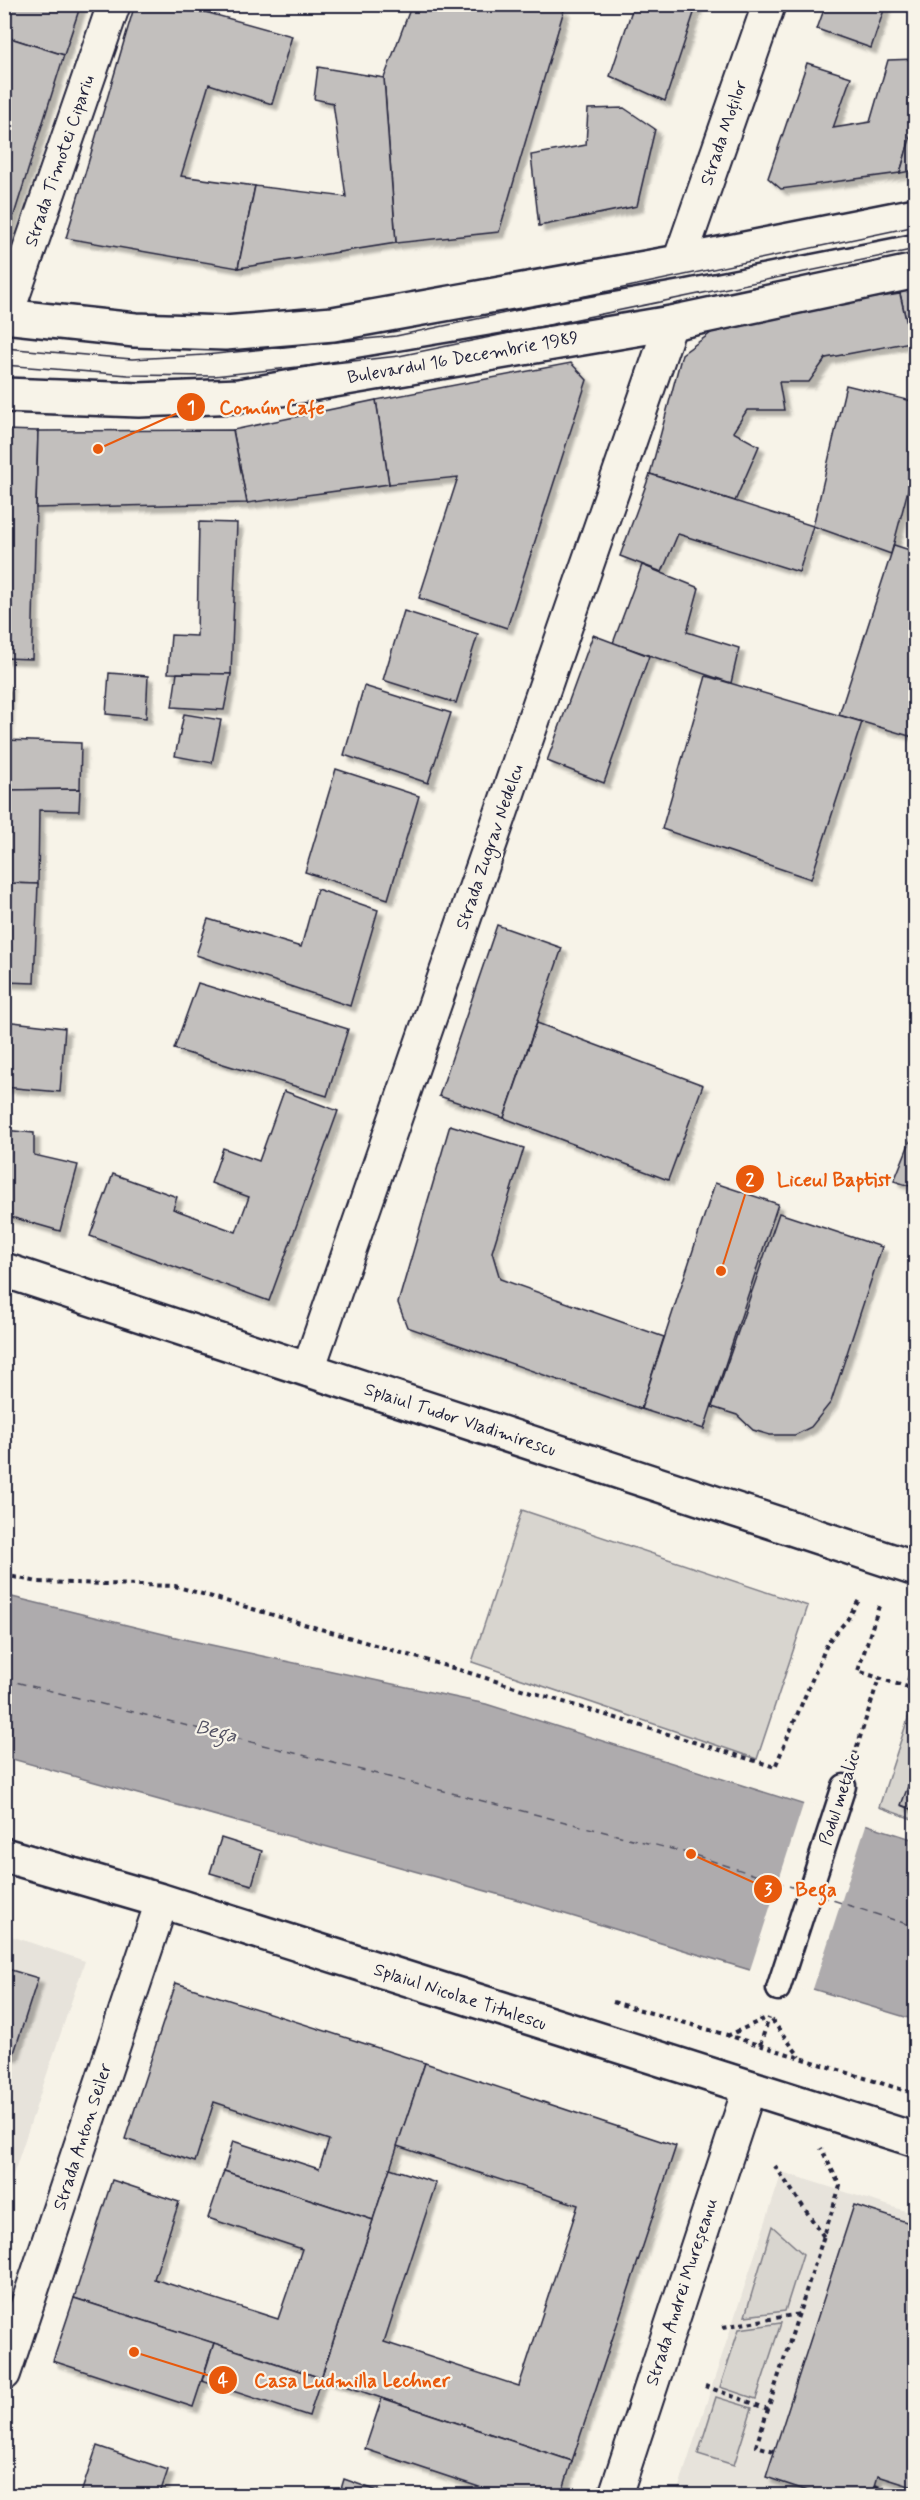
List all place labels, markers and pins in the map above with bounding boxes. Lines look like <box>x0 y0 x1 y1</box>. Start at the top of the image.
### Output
callout: Común Cafe <box>176 388 338 426</box>
callout: Liceul Baptist <box>735 1160 903 1198</box>
callout: Bega <box>753 1870 849 1908</box>
callout: Casa Ludmilla Lechner <box>208 2361 465 2399</box>

